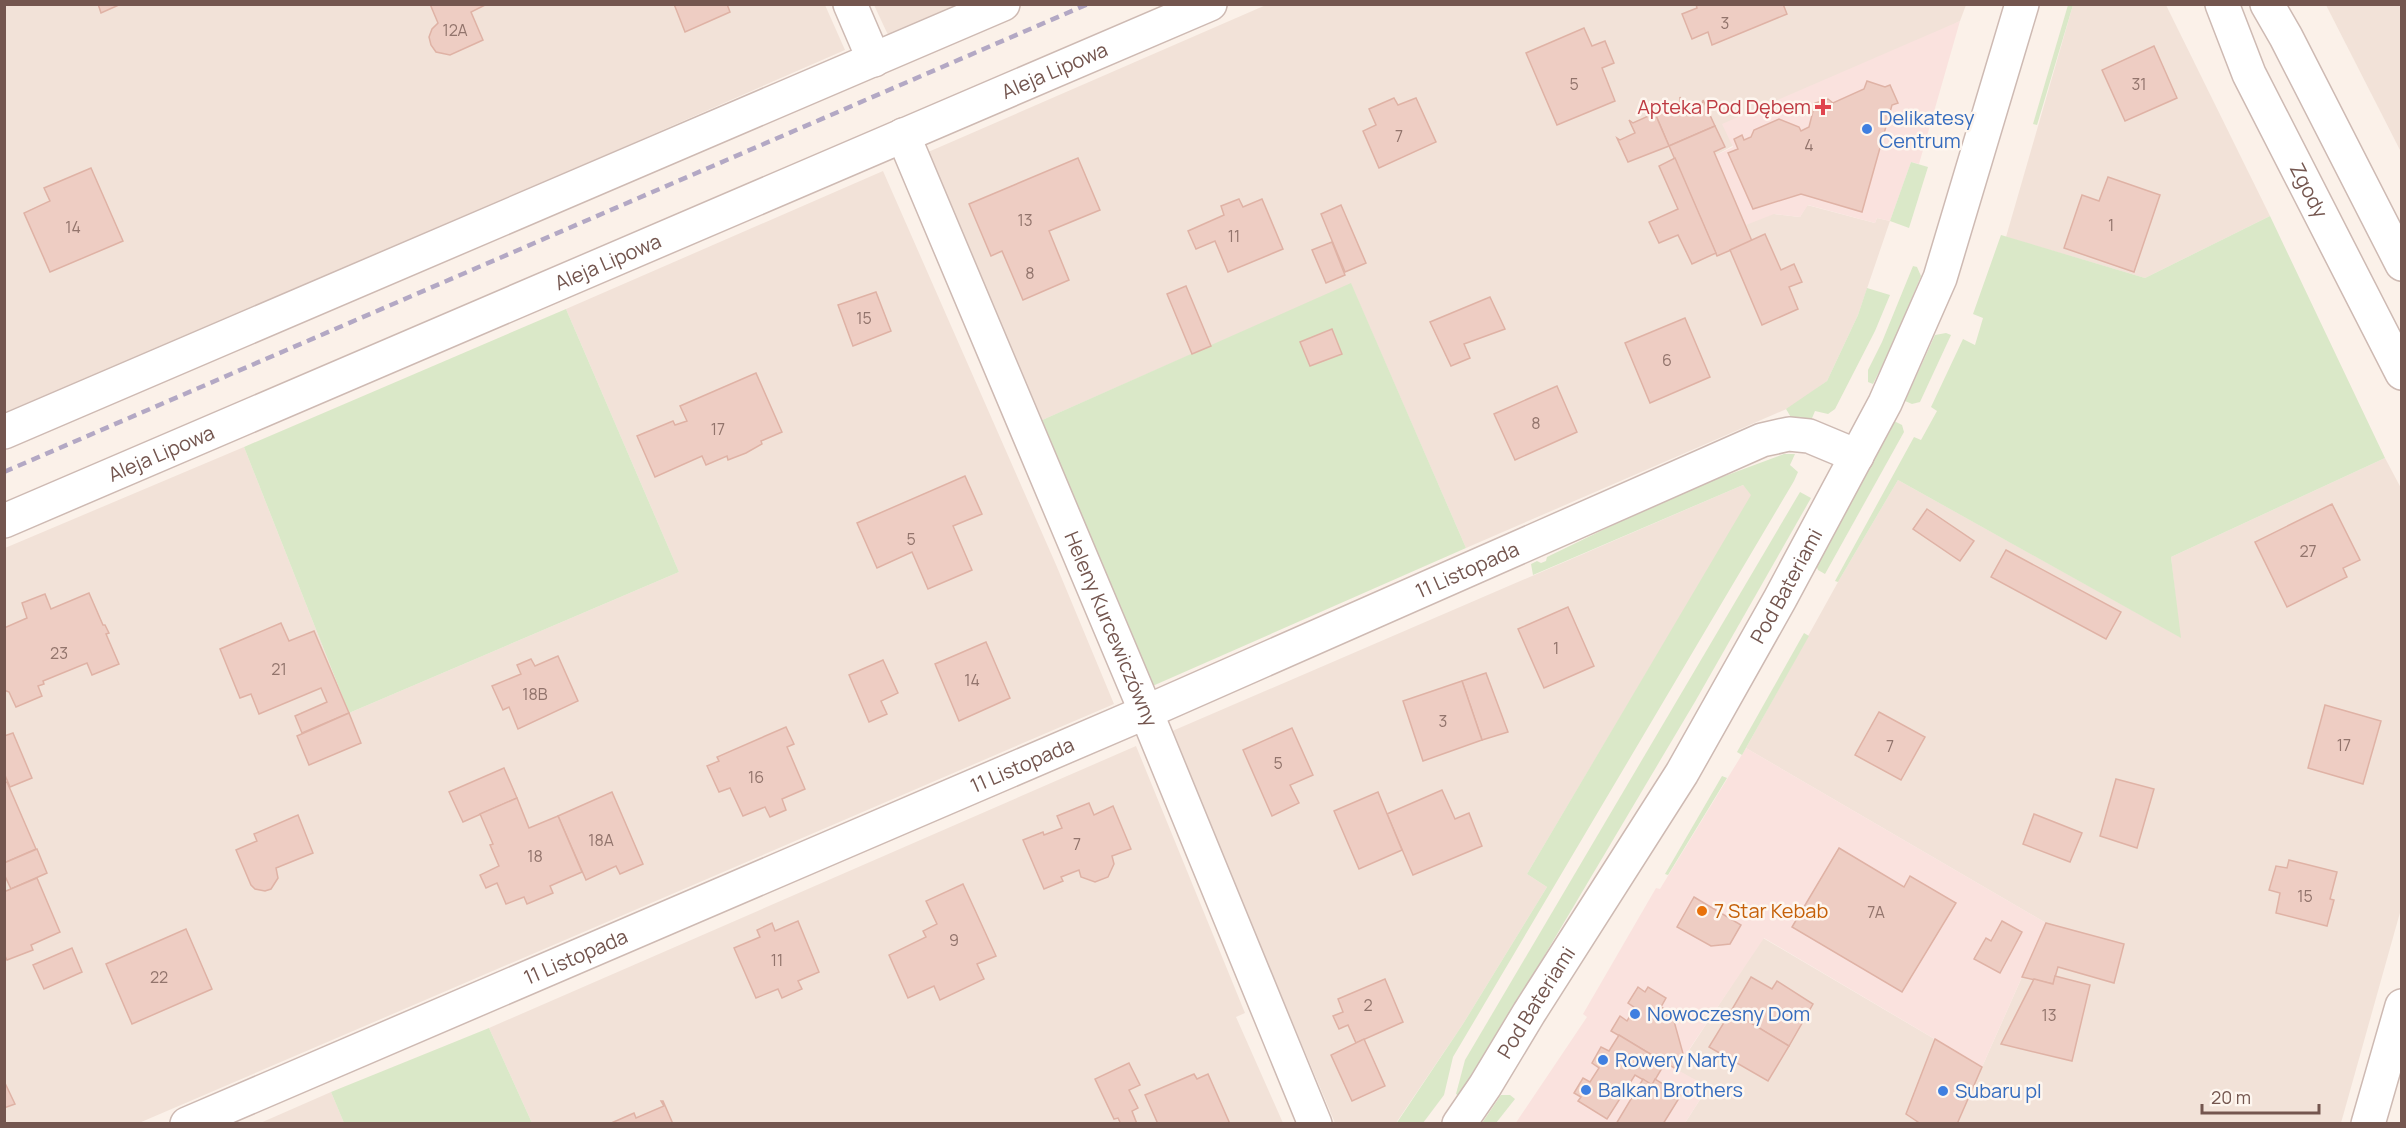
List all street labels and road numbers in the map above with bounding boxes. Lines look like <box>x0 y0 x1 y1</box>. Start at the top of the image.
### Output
street label: Aleja Lipowa <box>997 35 1112 105</box>
street label: Zgody <box>2284 158 2335 223</box>
street label: Aleja Lipowa <box>550 227 665 296</box>
street label: Aleja Lipowa <box>104 418 218 488</box>
street label: Pod Bateriami <box>1744 524 1828 648</box>
street label: Heleny Kurcewiczówny <box>1058 527 1165 731</box>
street label: 11 Listopada <box>1411 535 1523 604</box>
street label: 11 Listopada <box>966 731 1078 799</box>
street label: 11 Listopada <box>519 922 632 991</box>
street label: Pod Bateriami <box>1491 941 1581 1063</box>

